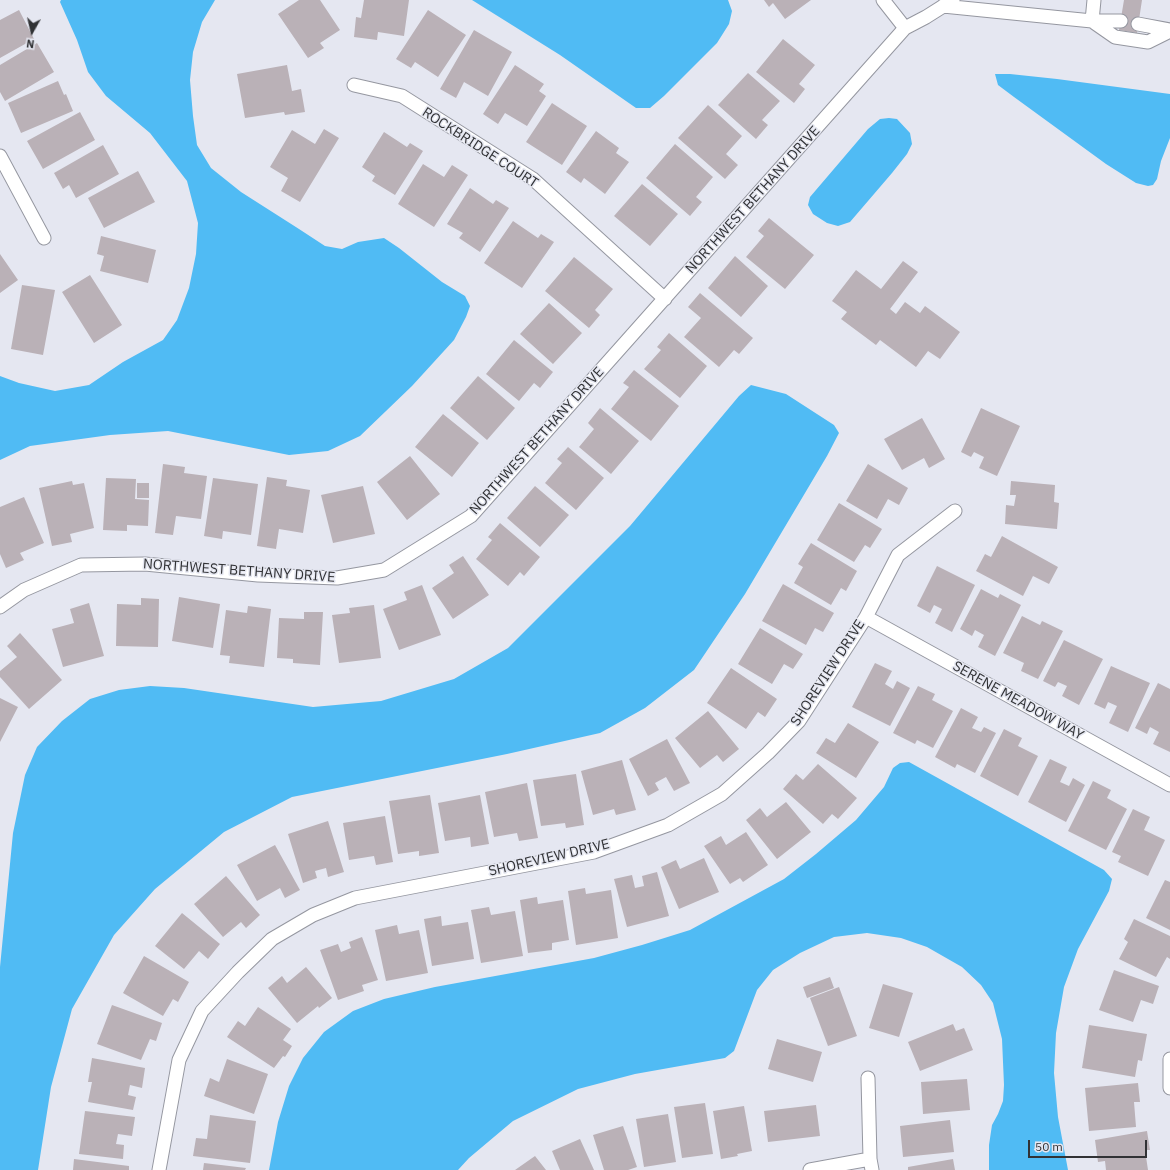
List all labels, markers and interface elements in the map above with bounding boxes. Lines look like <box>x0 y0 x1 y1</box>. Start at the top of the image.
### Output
north arrow <box>12 12 52 52</box>
text: N <box>25 36 35 51</box>
street label: ROCKBRIDGE COURT <box>419 104 541 192</box>
street label: NORTHWEST BETHANY DRIVE <box>682 123 824 277</box>
street label: NORTHWEST BETHANY DRIVE <box>466 364 608 518</box>
street label: NORTHWEST BETHANY DRIVE <box>142 556 336 586</box>
street label: SHOREVIEW DRIVE <box>787 617 869 729</box>
street label: SERENE MEADOW WAY <box>950 658 1086 744</box>
street label: SHOREVIEW DRIVE <box>487 836 611 880</box>
scale bar <box>1030 1132 1149 1158</box>
text: 50 m <box>1035 1139 1063 1154</box>

